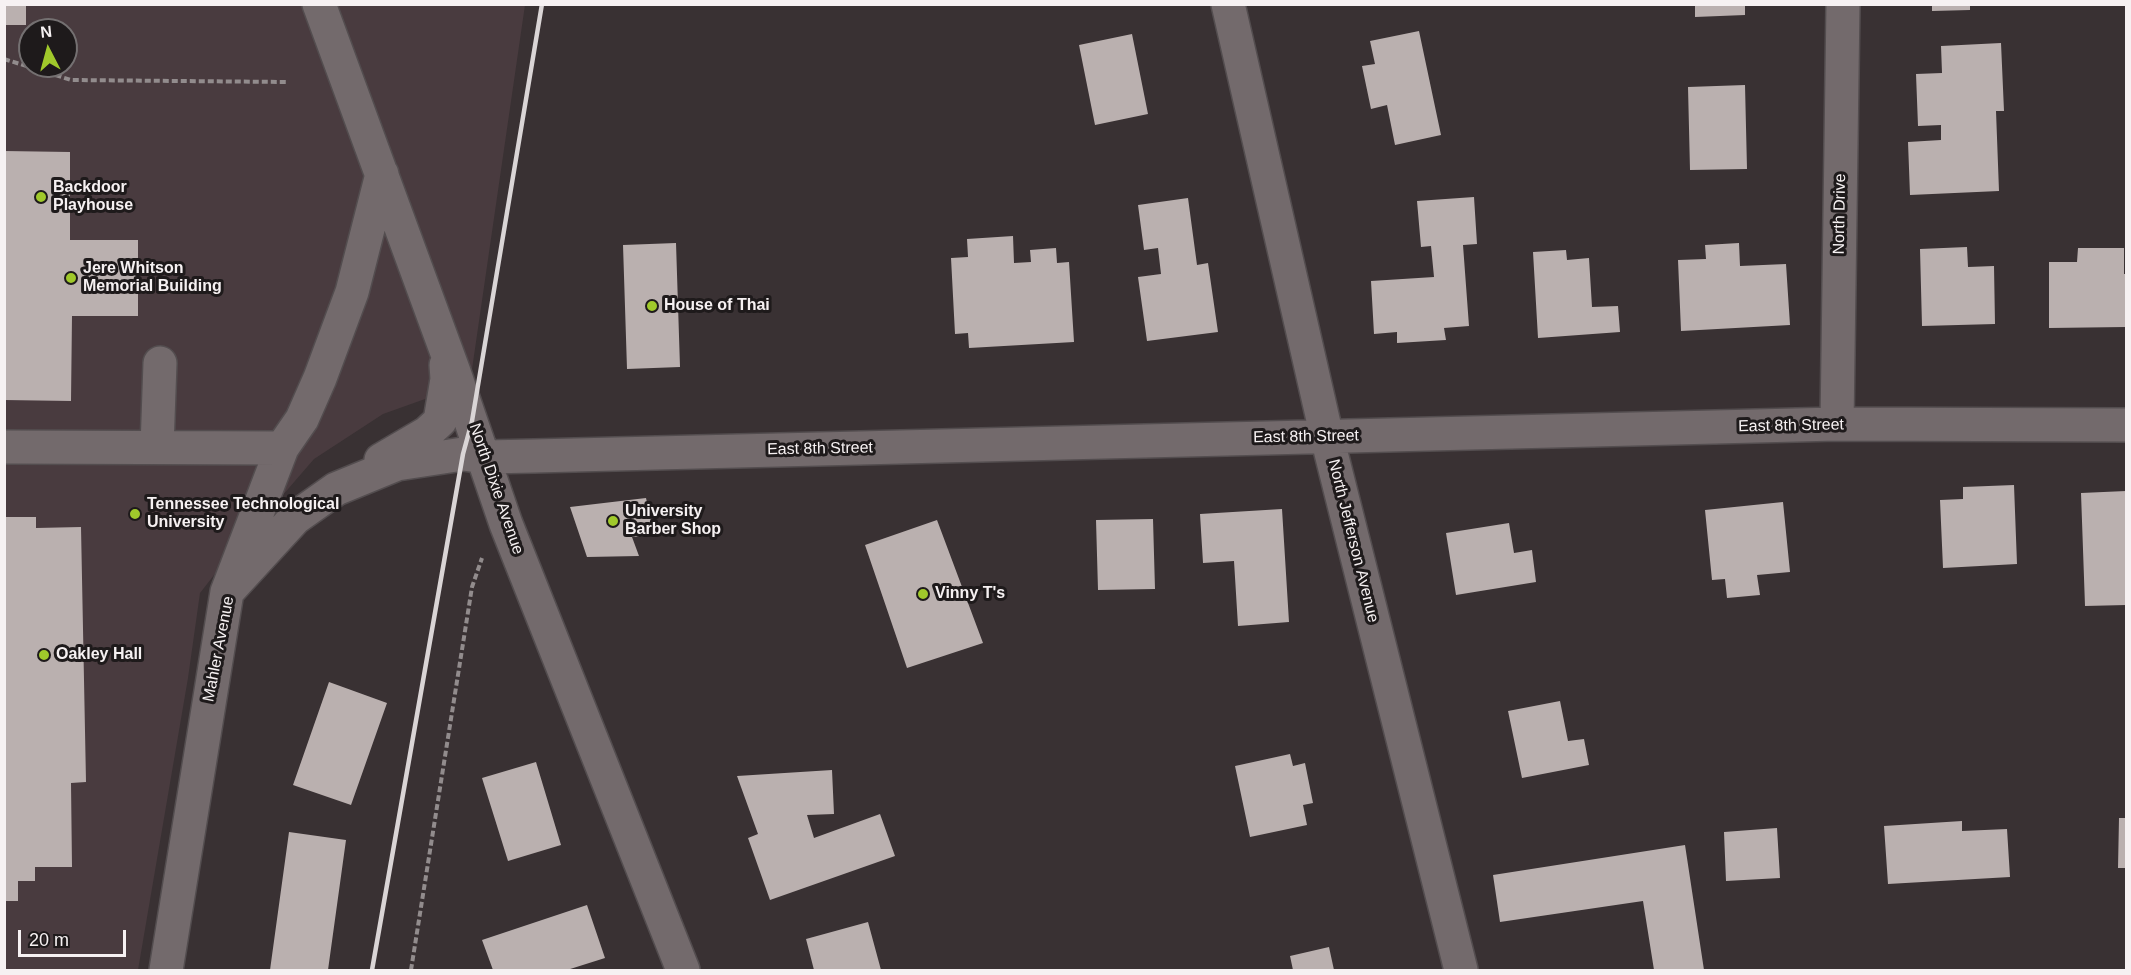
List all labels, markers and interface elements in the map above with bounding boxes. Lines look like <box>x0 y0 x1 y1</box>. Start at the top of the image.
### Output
north arrow <box>18 18 78 78</box>
text: N <box>40 23 53 41</box>
street label: North Drive <box>1830 173 1850 255</box>
place label: Backdoor Playhouse <box>53 178 133 216</box>
marker: Backdoor Playhouse <box>34 190 48 204</box>
place label: Jere Whitson Memorial Building <box>83 259 222 297</box>
marker: Jere Whitson Memorial Building <box>64 271 78 285</box>
place label: House of Thai <box>664 296 770 316</box>
marker: House of Thai <box>645 299 659 313</box>
street label: East 8th Street <box>1738 415 1844 437</box>
street label: North Dixie Avenue <box>465 421 527 557</box>
street label: East 8th Street <box>1253 426 1359 448</box>
street label: East 8th Street <box>767 438 873 460</box>
street label: North Jefferson Avenue <box>1323 457 1383 625</box>
place label: Tennessee Technological University <box>147 495 339 533</box>
place label: University Barber Shop <box>625 502 721 540</box>
marker: Tennessee Technological University <box>128 507 142 521</box>
marker: University Barber Shop <box>606 514 620 528</box>
place label: Vinny T's <box>935 584 1005 604</box>
marker: Vinny T's <box>916 587 930 601</box>
street label: Mahler Avenue <box>199 594 239 704</box>
place label: Oakley Hall <box>56 645 142 665</box>
marker: Oakley Hall <box>37 648 51 662</box>
scale bar <box>21 918 129 956</box>
text: 20 m <box>29 930 69 950</box>

